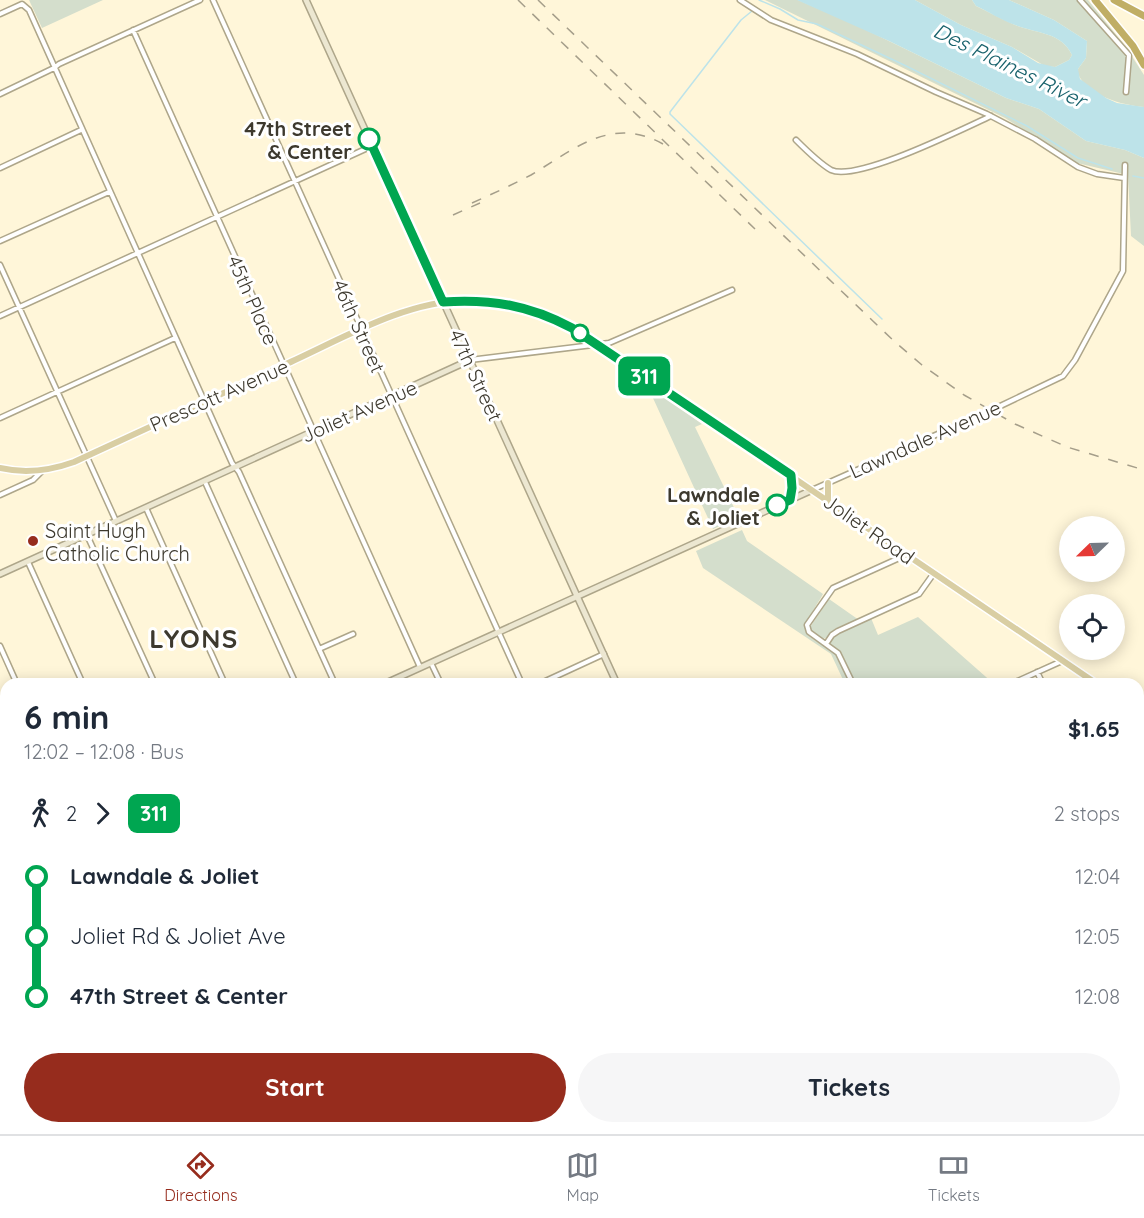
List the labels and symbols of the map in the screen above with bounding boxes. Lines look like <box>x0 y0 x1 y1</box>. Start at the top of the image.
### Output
water label: Des Plaines River <box>930 17 1093 114</box>
place label: 47th Street & Center <box>244 116 352 164</box>
marker: 47th Street & Center <box>358 128 380 150</box>
street label: 45th Place <box>222 251 284 349</box>
street label: 46th Street <box>327 275 391 377</box>
unlabelled marker <box>571 324 589 342</box>
street label: 47th Street <box>444 325 508 425</box>
street label: Prescott Avenue <box>146 353 292 437</box>
line badge: 311 <box>610 356 678 395</box>
street label: Joliet Avenue <box>297 374 421 448</box>
street label: Lawndale Avenue <box>845 394 1005 484</box>
place label: Lawndale & Joliet <box>667 482 760 530</box>
street label: Joliet Road <box>819 488 919 570</box>
marker: Lawndale & Joliet <box>766 494 788 516</box>
north arrow <box>1059 516 1125 582</box>
place label: Saint Hugh Catholic Church <box>45 518 190 566</box>
marker: Saint Hugh Catholic Church <box>26 534 40 548</box>
district label: LYONS <box>149 622 239 655</box>

